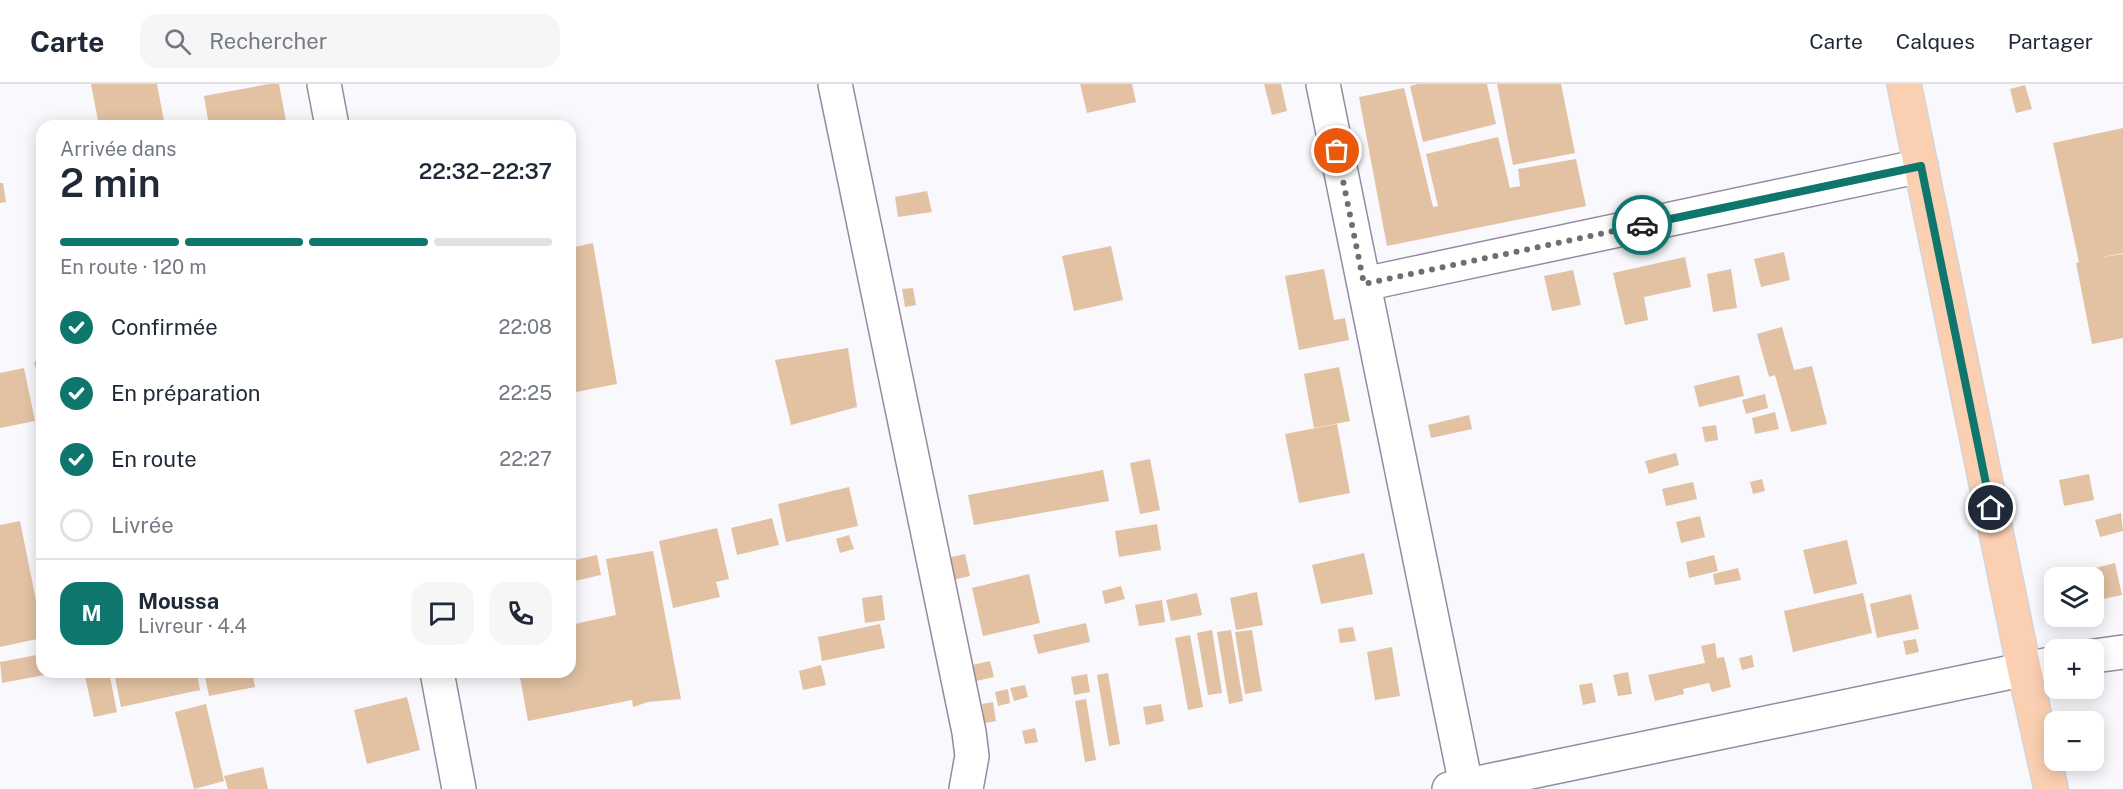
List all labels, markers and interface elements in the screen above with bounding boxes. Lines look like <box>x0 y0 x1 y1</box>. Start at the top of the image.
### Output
search box <box>140 14 560 68</box>
text: Carte <box>30 25 104 58</box>
icon: search <box>161 25 194 58</box>
text: Rechercher <box>209 28 327 54</box>
text: Carte <box>1809 29 1863 54</box>
text: Calques <box>1896 29 1975 54</box>
text: Partager <box>2008 29 2093 54</box>
pin <box>1311 125 1362 176</box>
icon: bag <box>1320 134 1353 167</box>
text: Arrivée dans <box>60 137 176 161</box>
text: 22:32–22:37 <box>419 158 552 184</box>
text: 2 min <box>60 160 161 206</box>
courier <box>1612 195 1672 255</box>
icon: car <box>1626 209 1659 242</box>
text: En route · 120 m <box>60 255 206 279</box>
icon: check <box>60 311 93 344</box>
text: Confirmée <box>111 314 218 340</box>
text: 22:08 <box>499 315 552 339</box>
icon: check <box>60 377 93 410</box>
text: En préparation <box>111 380 261 406</box>
text: 22:25 <box>499 381 552 405</box>
icon: check <box>60 443 93 476</box>
text: En route <box>111 446 197 472</box>
text: 22:27 <box>499 447 552 471</box>
pin <box>1965 482 2016 533</box>
icon: home <box>1974 491 2007 524</box>
text: Livrée <box>111 512 174 538</box>
map controls <box>2044 567 2104 771</box>
button: layers <box>2044 567 2104 627</box>
button: chat <box>411 582 474 645</box>
button: phone <box>489 582 552 645</box>
text: Moussa <box>138 588 219 614</box>
text: M <box>81 600 102 626</box>
text: Livreur · 4.4 <box>138 614 247 638</box>
button: + <box>2044 639 2104 699</box>
button: − <box>2044 711 2104 771</box>

